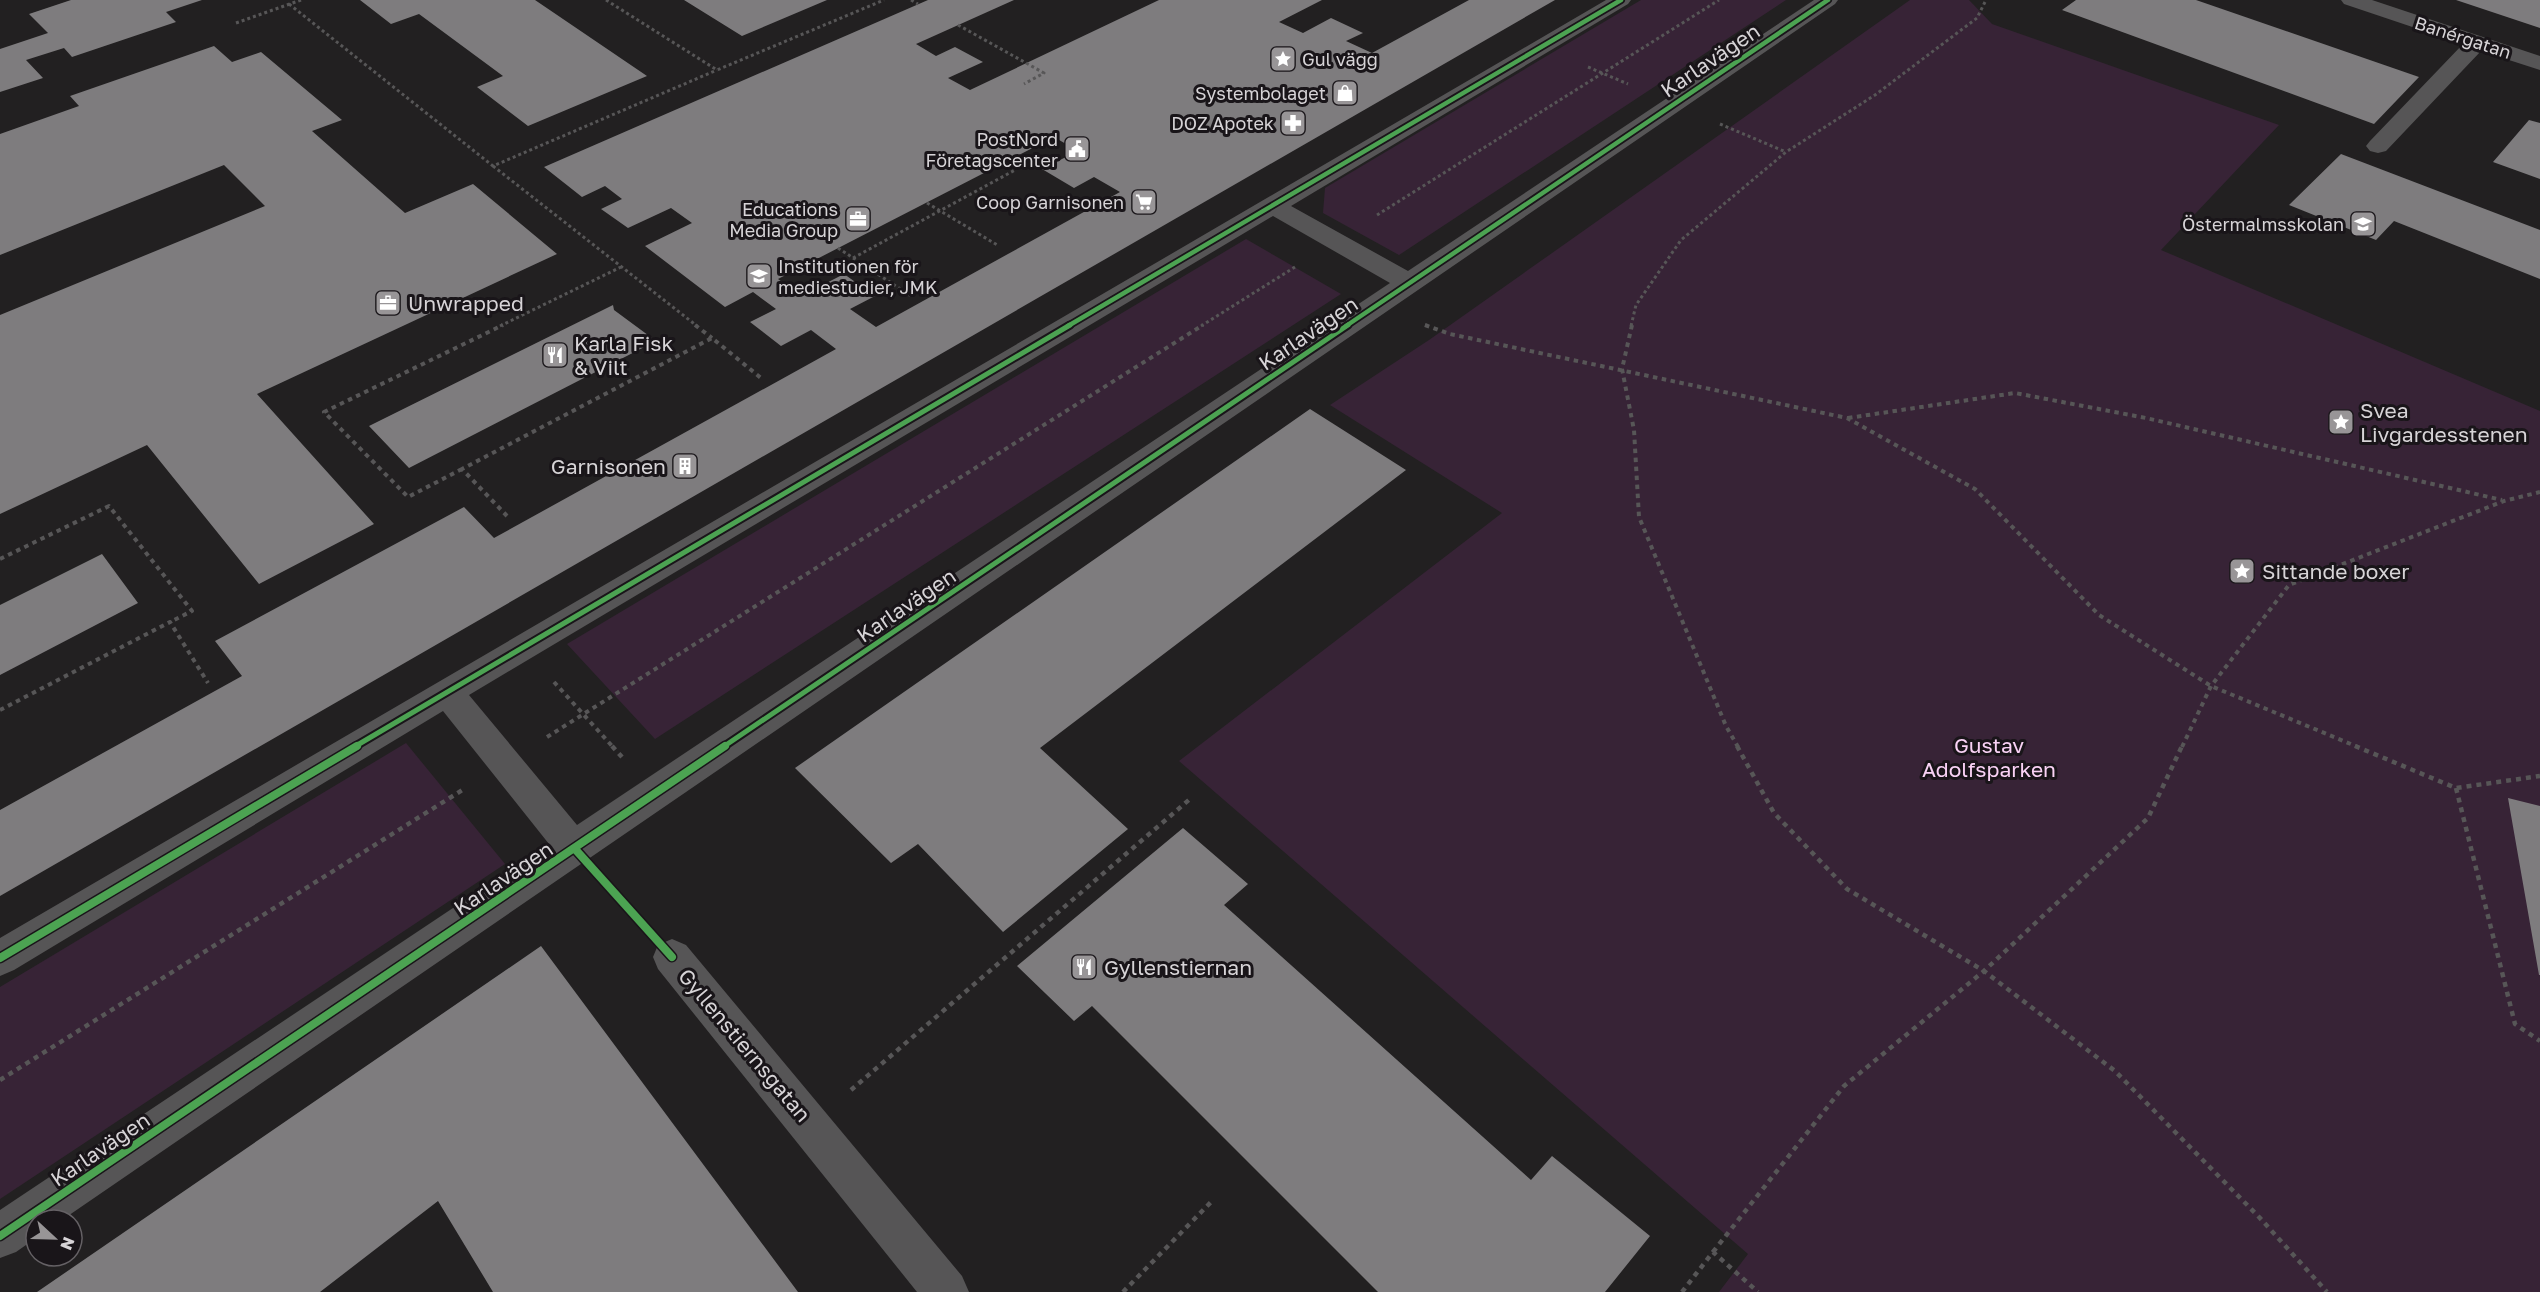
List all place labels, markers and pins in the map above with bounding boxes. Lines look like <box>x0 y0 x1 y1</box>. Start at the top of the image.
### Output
place icon: Gul vägg <box>1268 44 1298 74</box>
place label: Gul vägg <box>1302 48 1378 70</box>
shop icon: Systembolaget <box>1330 78 1360 108</box>
place label: Systembolaget <box>1195 82 1326 104</box>
pharmacy icon: DOZ Apotek <box>1278 108 1308 138</box>
place label: DOZ Apotek <box>1171 112 1274 134</box>
place label: PostNord Företagscenter <box>926 128 1058 171</box>
public building icon: PostNord Företagscenter <box>1062 134 1092 164</box>
supermarket icon: Coop Garnisonen <box>1129 187 1159 217</box>
place label: Coop Garnisonen <box>976 191 1124 213</box>
place label: Educations Media Group <box>729 198 838 241</box>
office icon: Educations Media Group <box>843 204 873 234</box>
school or university icon: Östermalmsskolan <box>2348 209 2378 239</box>
place label: Östermalmsskolan <box>2182 213 2344 235</box>
place label: Institutionen för mediestudier, JMK <box>778 255 937 298</box>
school or university icon: Institutionen för mediestudier, JMK <box>744 261 774 291</box>
office icon: Unwrapped <box>373 288 403 318</box>
place label: Unwrapped <box>408 290 524 316</box>
place label: Karla Fisk & Vilt <box>574 330 673 380</box>
restaurant icon: Karla Fisk & Vilt <box>540 340 570 370</box>
place label: Svea Livgardesstenen <box>2360 397 2528 447</box>
place icon: Svea Livgardesstenen <box>2326 407 2356 437</box>
building icon: Garnisonen <box>670 451 700 481</box>
place label: Garnisonen <box>551 453 666 479</box>
place icon: Sittande boxer <box>2227 556 2257 586</box>
place label: Sittande boxer <box>2262 558 2409 584</box>
restaurant icon: Gyllenstiernan <box>1069 952 1099 982</box>
place label: Gyllenstiernan <box>1104 954 1252 980</box>

